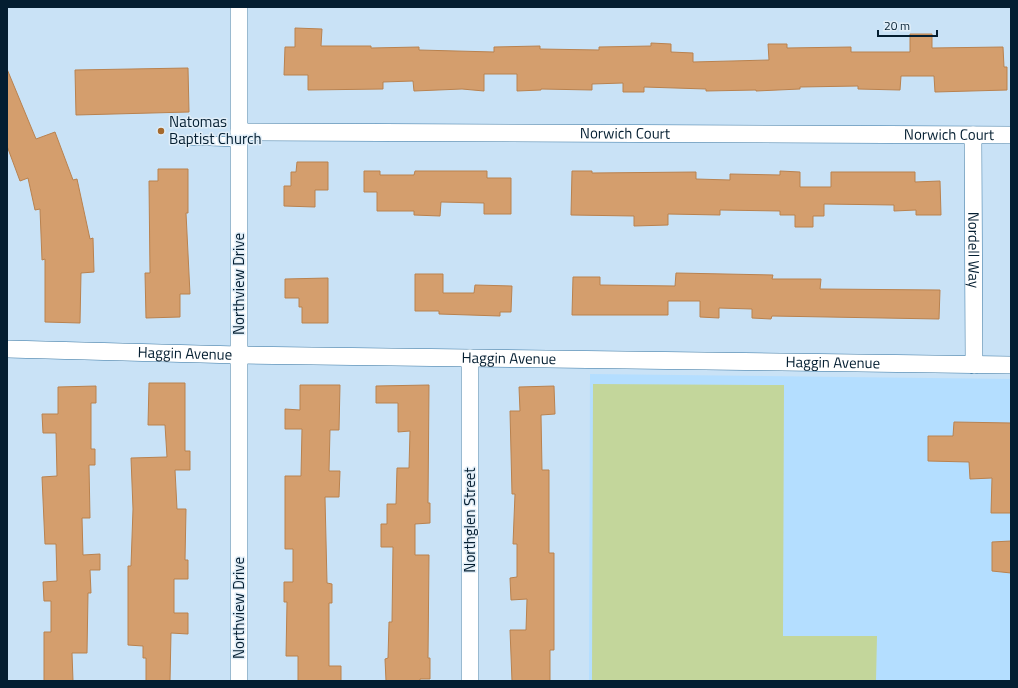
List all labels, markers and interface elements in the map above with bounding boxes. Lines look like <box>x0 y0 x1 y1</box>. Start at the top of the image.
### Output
scale bar <box>878 12 937 38</box>
text: 20 m <box>884 16 910 35</box>
place label: Natomas Baptist Church <box>169 110 262 150</box>
street label: Norwich Court <box>580 121 671 145</box>
street label: Norwich Court <box>904 123 995 146</box>
marker: Natomas Baptist Church <box>156 126 166 136</box>
street label: Nordell Way <box>962 212 986 288</box>
street label: Northview Drive <box>227 233 250 335</box>
street label: Haggin Avenue <box>137 340 233 366</box>
street label: Haggin Avenue <box>461 346 556 370</box>
street label: Haggin Avenue <box>785 350 880 374</box>
street label: Northglen Street <box>458 467 481 573</box>
street label: Northview Drive <box>227 557 250 659</box>

